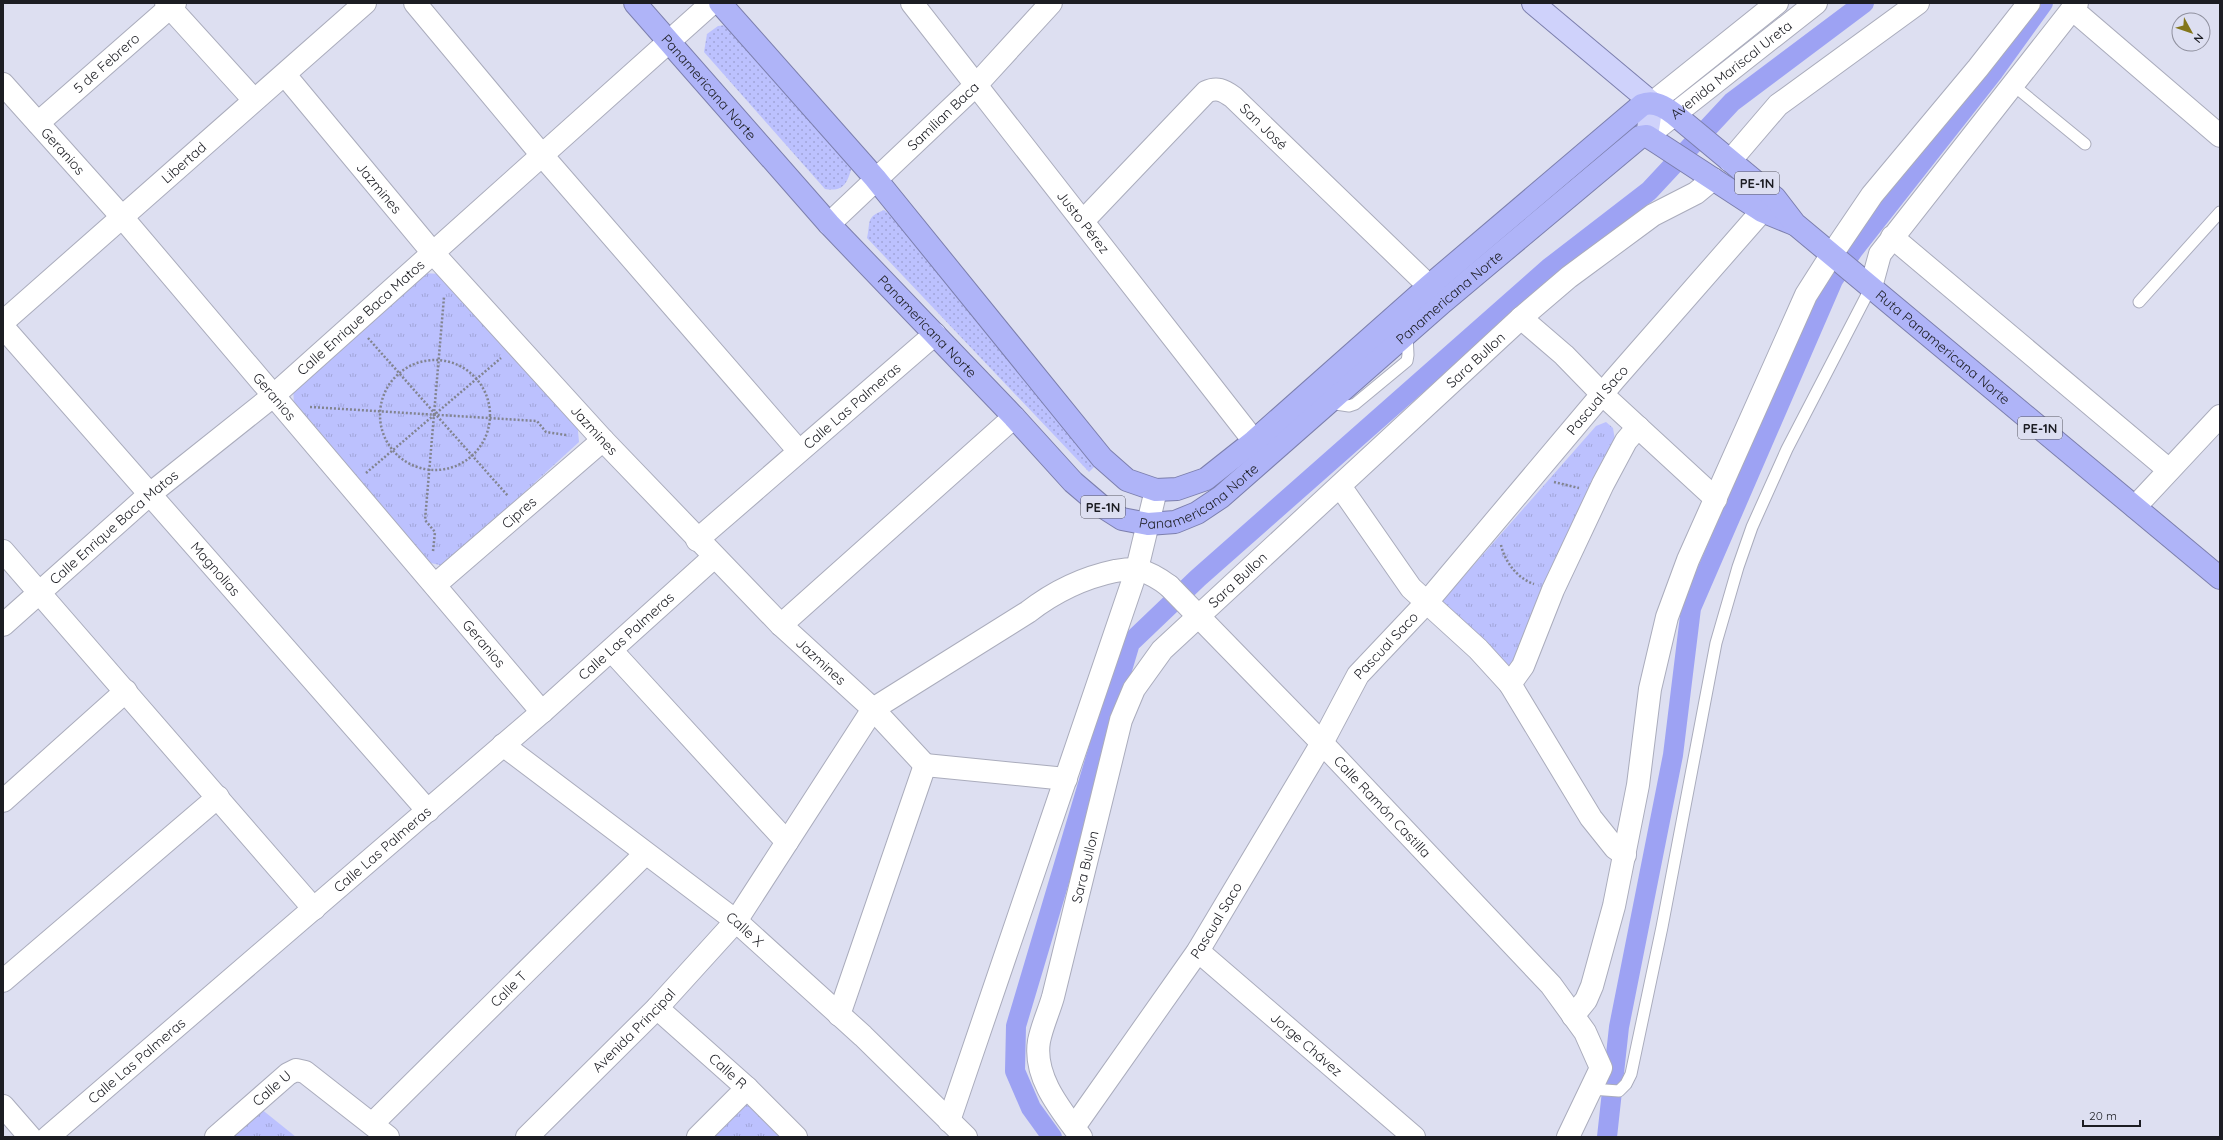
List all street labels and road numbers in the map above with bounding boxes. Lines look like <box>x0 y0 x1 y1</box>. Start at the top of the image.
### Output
street label: Avenida Mariscal Ureta <box>1667 16 1796 123</box>
street label: 5 de Febrero <box>70 29 143 97</box>
street label: Panamericana Norte <box>658 30 760 144</box>
street label: Samilian Baca <box>903 78 983 154</box>
street label: San José <box>1236 100 1291 154</box>
street label: Geranios <box>37 124 89 179</box>
street label: Libertad <box>158 138 210 187</box>
street label: Jazmines <box>352 159 406 217</box>
road number: PE-1N <box>1735 172 1779 194</box>
street label: Justo Pérez <box>1053 187 1114 258</box>
street label: Panamericana Norte <box>1392 247 1507 348</box>
street label: Calle Enrique Baca Matos <box>293 256 428 379</box>
street label: Panamericana Norte <box>874 271 981 382</box>
street label: Ruta Panamericana Norte <box>1872 286 2014 408</box>
street label: Sara Bullon <box>1442 328 1509 392</box>
street label: Calle Las Palmeras <box>800 359 904 453</box>
street label: Pascual Saco <box>1563 361 1632 439</box>
street label: Geranios <box>249 369 300 424</box>
street label: Jazmines <box>567 401 622 459</box>
road number: PE-1N <box>2018 417 2062 439</box>
street label: Panamericana Norte <box>1138 459 1262 533</box>
street label: Calle Enrique Baca Matos <box>46 466 182 588</box>
street label: Cipres <box>498 493 540 532</box>
road number: PE-1N <box>1081 496 1125 518</box>
street label: Magnolias <box>187 538 244 600</box>
street label: Sara Bullon <box>1204 548 1271 612</box>
street label: Calle Las Palmeras <box>574 588 678 684</box>
street label: Pascual Saco <box>1350 608 1422 683</box>
street label: Geranios <box>459 616 509 671</box>
street label: Jazmines <box>792 634 850 689</box>
street label: Calle Ramón Castilla <box>1330 752 1435 862</box>
street label: Calle Las Palmeras <box>330 802 435 896</box>
street label: Sara Bullon <box>1067 829 1102 905</box>
street label: Pascual Saco <box>1186 879 1246 962</box>
street label: Calle X <box>723 908 768 951</box>
street label: Calle T <box>486 967 531 1011</box>
street label: Avenida Principal <box>588 985 679 1076</box>
street label: Jorge Chávez <box>1267 1008 1346 1080</box>
street label: Calle Las Palmeras <box>84 1014 189 1108</box>
street label: Calle R <box>705 1049 751 1093</box>
street label: Calle U <box>249 1066 295 1110</box>

